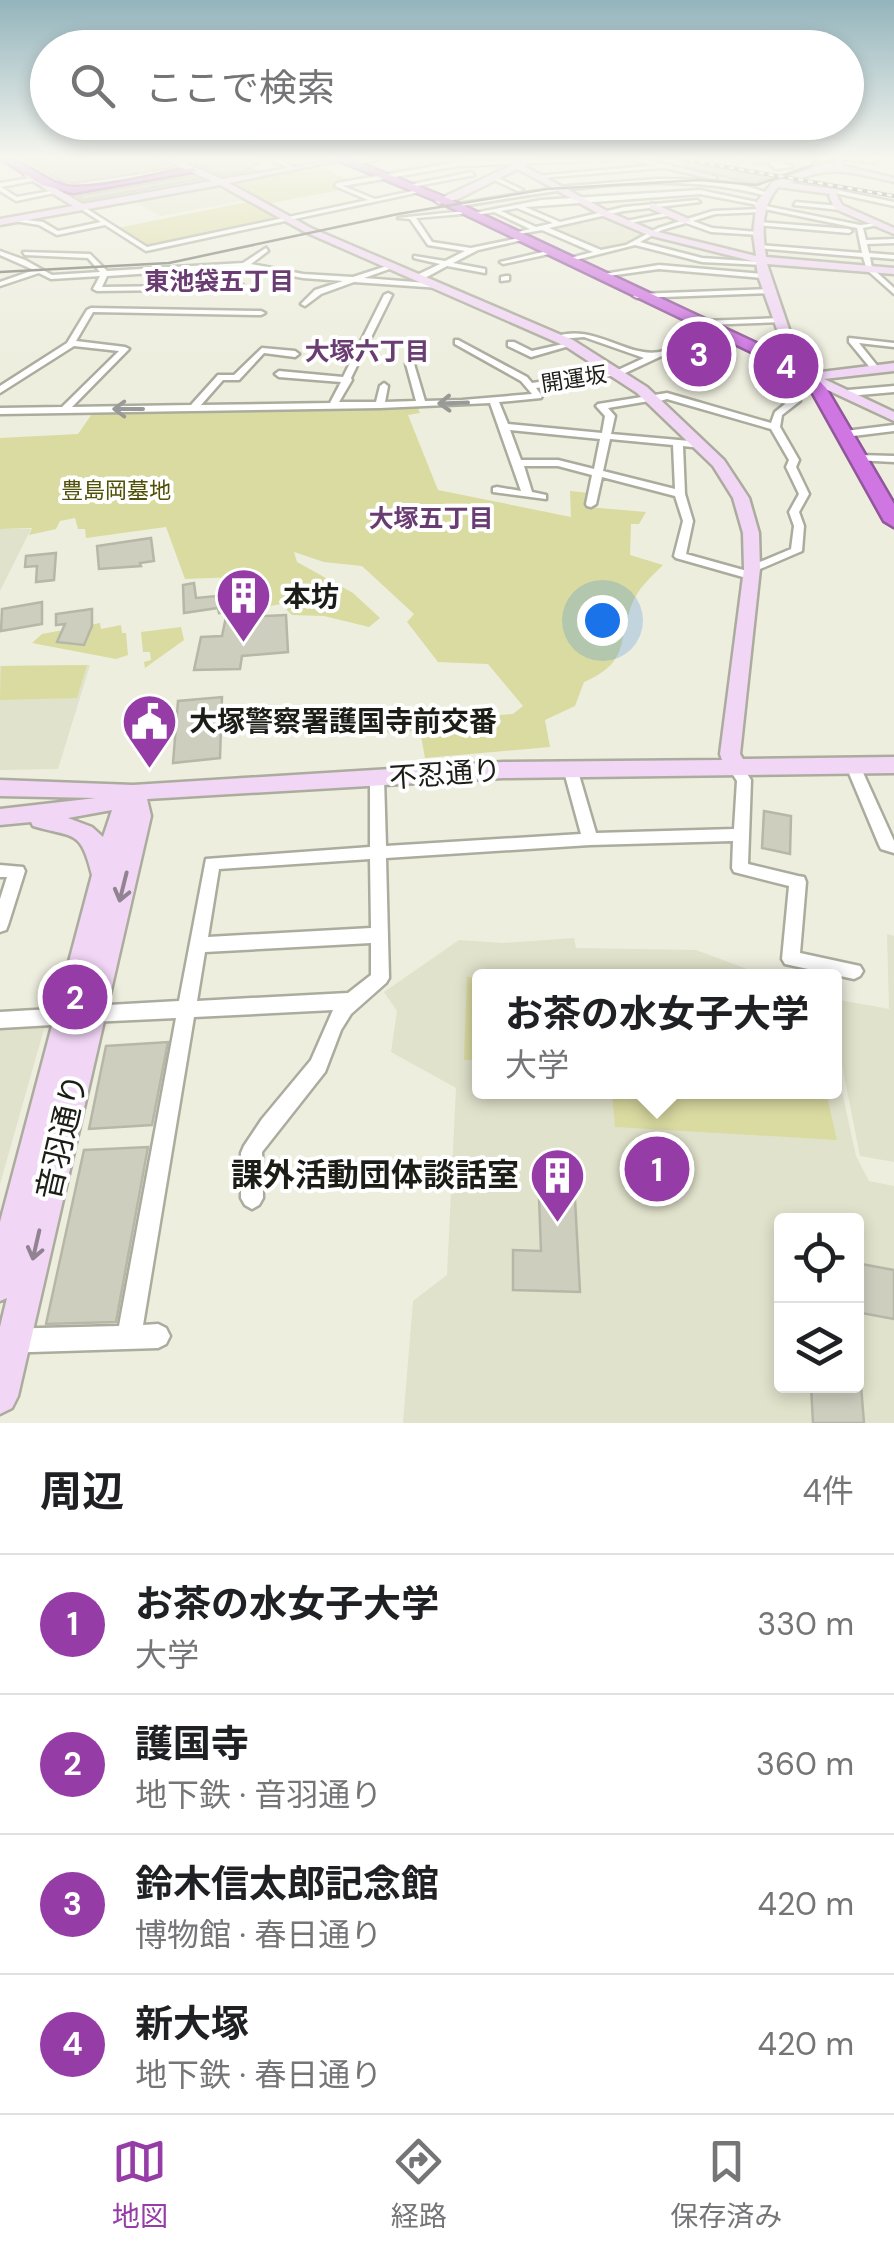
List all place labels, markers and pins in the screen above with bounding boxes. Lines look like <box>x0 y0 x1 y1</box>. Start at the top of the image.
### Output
pin: 3 <box>666 316 732 392</box>
pin: 4 <box>754 328 818 404</box>
building icon: 本坊 <box>214 566 274 645</box>
place label: 本坊 <box>283 578 339 615</box>
public building icon: 大塚警察署護国寺前交番 <box>120 691 180 770</box>
place label: 大塚警察署護国寺前交番 <box>189 703 497 740</box>
pin: 2 <box>42 960 108 1034</box>
pin: 1 <box>624 1132 690 1206</box>
building icon: 課外活動団体談話室 <box>528 1145 588 1224</box>
place label: 課外活動団体談話室 <box>231 1154 519 1196</box>

